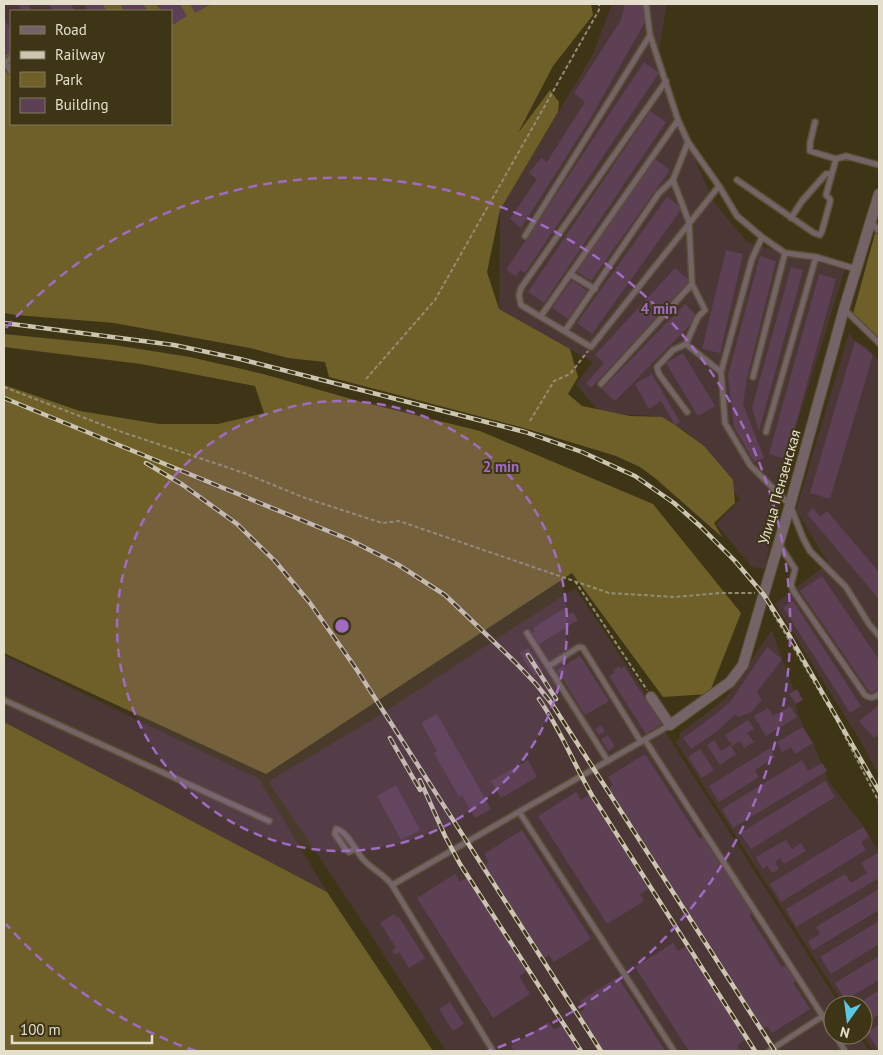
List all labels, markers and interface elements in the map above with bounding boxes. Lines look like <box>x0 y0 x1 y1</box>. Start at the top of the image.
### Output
legend <box>10 10 172 125</box>
text: Road <box>55 20 87 39</box>
text: Railway <box>55 45 105 64</box>
text: Park <box>55 70 83 89</box>
text: Building <box>55 95 109 114</box>
text: 4 min <box>641 299 677 318</box>
street label: Улица Пензенская <box>753 427 805 547</box>
text: 2 min <box>483 457 519 476</box>
centre of rings <box>333 617 351 635</box>
north arrow <box>823 995 873 1045</box>
scale bar <box>12 1012 152 1044</box>
text: 100 m <box>20 1020 61 1039</box>
text: N <box>838 1023 851 1042</box>

